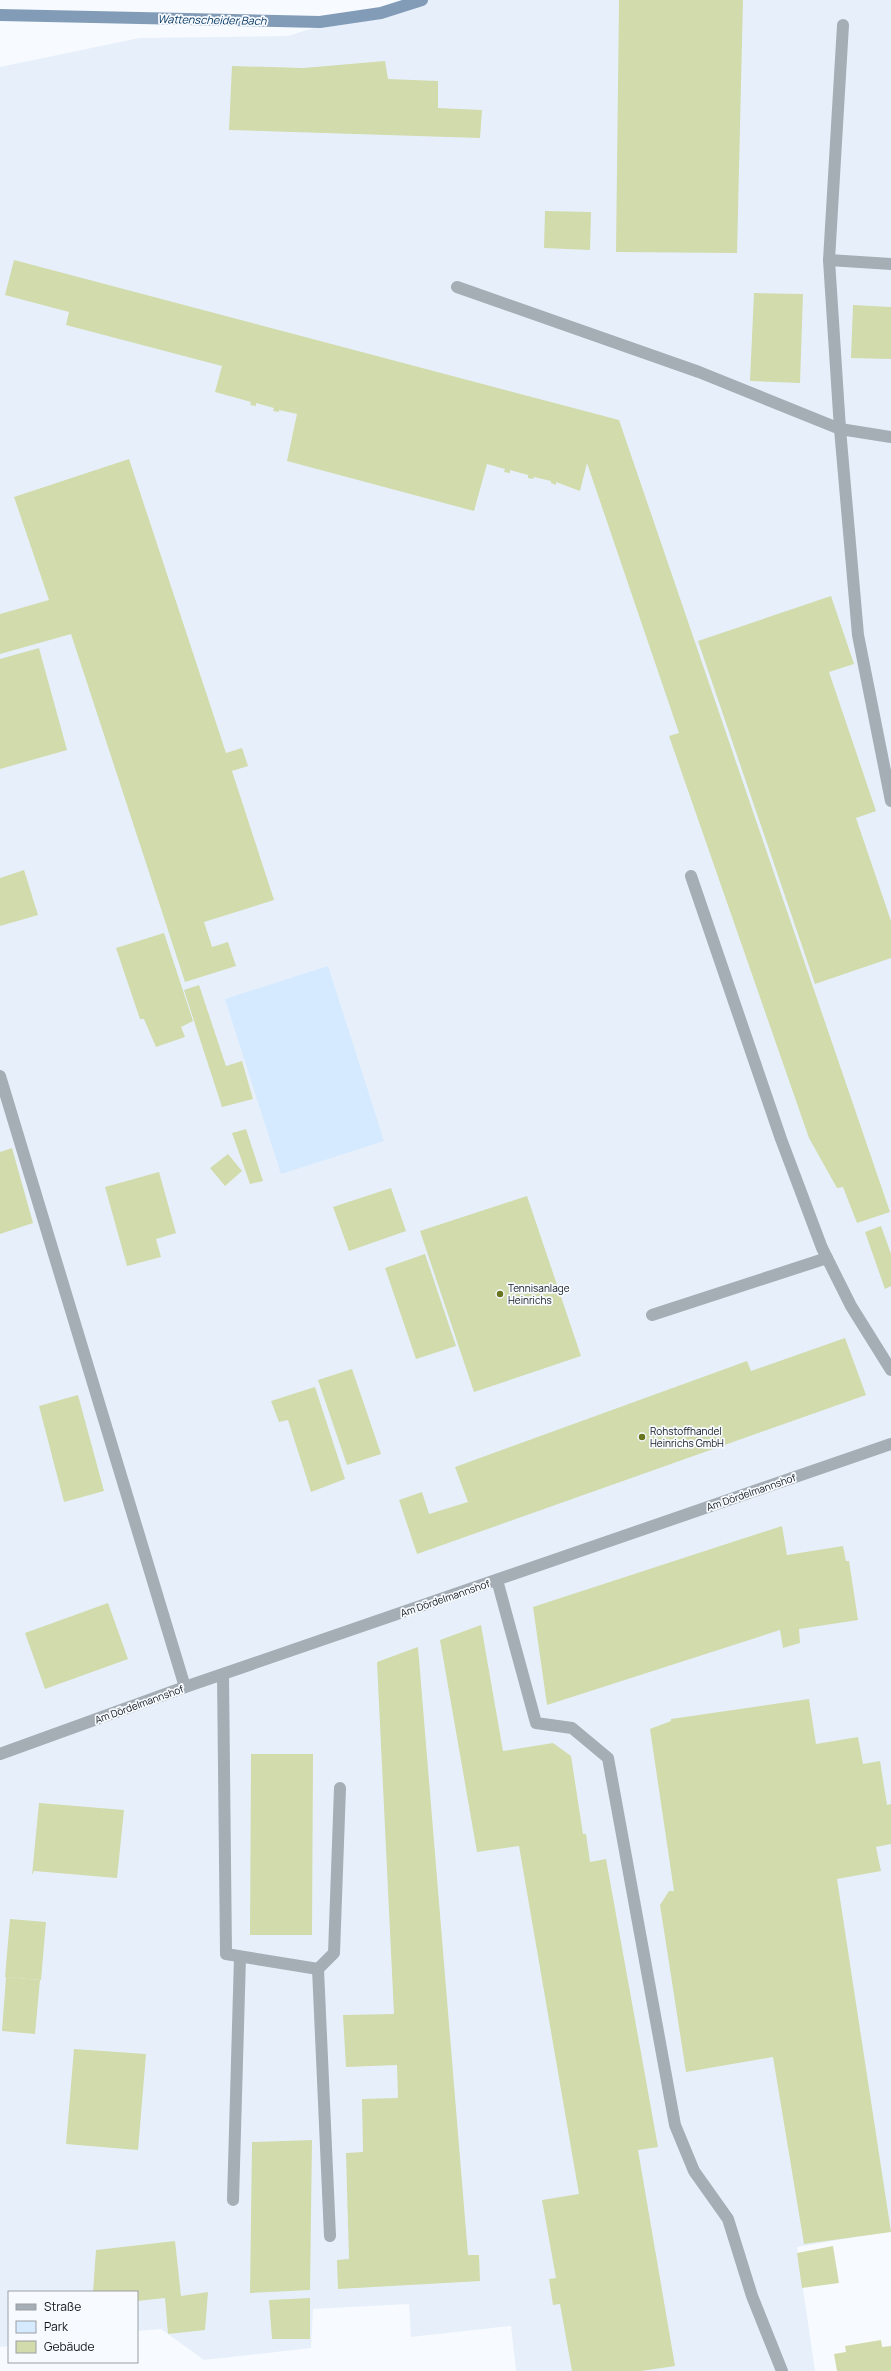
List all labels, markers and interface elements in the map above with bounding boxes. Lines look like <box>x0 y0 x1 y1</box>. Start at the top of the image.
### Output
water label: Wattenscheider Bach <box>157 11 267 28</box>
place label: Tennisanlage Heinrichs <box>508 1281 570 1307</box>
marker: Tennisanlage Heinrichs <box>495 1289 505 1299</box>
place label: Rohstoffhandel Heinrichs GmbH <box>650 1424 724 1450</box>
marker: Rohstoffhandel Heinrichs GmbH <box>637 1432 647 1442</box>
street label: Am Dördelmannshof <box>704 1470 798 1514</box>
street label: Am Dördelmannshof <box>398 1576 492 1620</box>
street label: Am Dördelmannshof <box>93 1681 186 1727</box>
legend <box>8 2291 138 2363</box>
text: Straße <box>44 2298 81 2315</box>
text: Park <box>44 2318 69 2335</box>
text: Gebäude <box>44 2338 95 2355</box>

